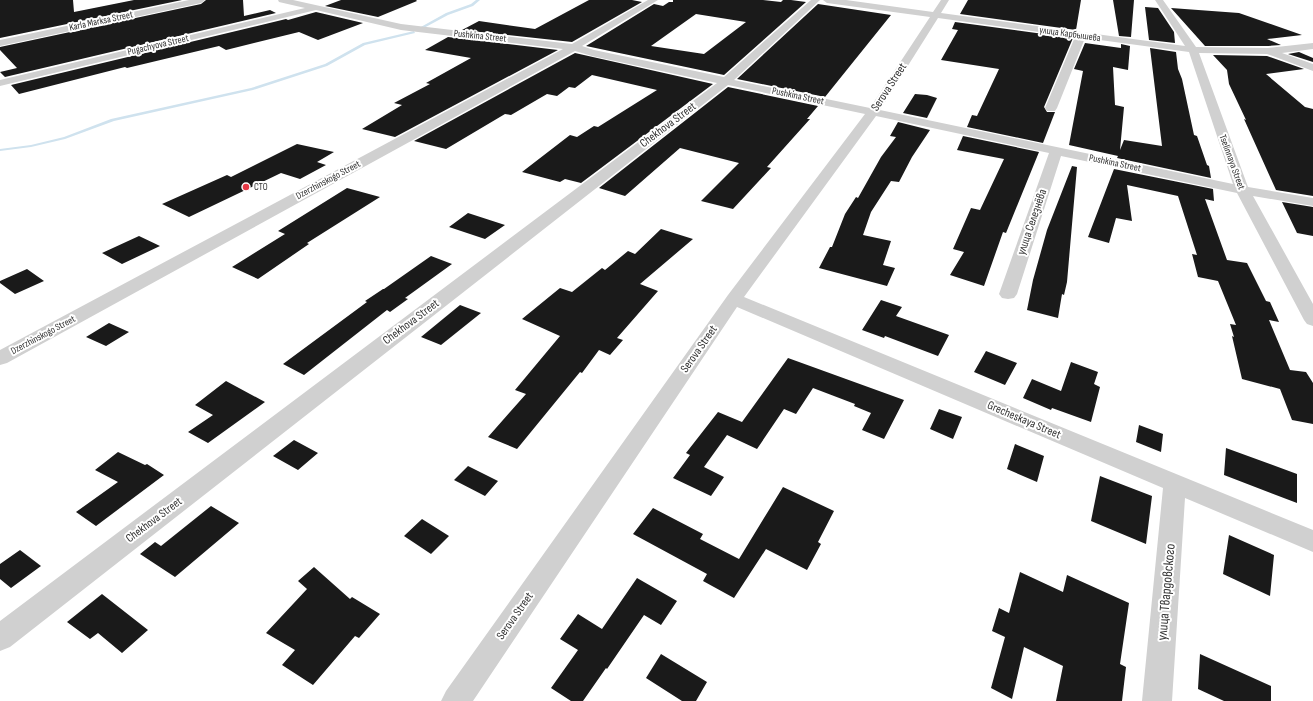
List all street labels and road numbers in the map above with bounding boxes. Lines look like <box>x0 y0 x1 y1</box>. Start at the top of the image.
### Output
street label: Karla Marksa Street <box>68 8 134 34</box>
street label: улица Карбышева <box>1039 24 1102 44</box>
street label: Pushkina Street <box>453 27 507 45</box>
street label: Pugachyova Street <box>126 32 190 58</box>
street label: Serova Street <box>868 60 910 114</box>
street label: Pushkina Street <box>771 85 825 107</box>
street label: Chekhova Street <box>637 99 699 151</box>
street label: Tselinnaya Street <box>1217 133 1247 191</box>
street label: Pushkina Street <box>1088 152 1142 174</box>
street label: Dzerzhinskogo Street <box>294 158 362 202</box>
street label: улица Селезнёва <box>1014 187 1050 257</box>
street label: Chekhova Street <box>380 296 442 348</box>
street label: Dzerzhinskogo Street <box>9 313 77 357</box>
street label: Serova Street <box>677 322 721 376</box>
street label: Grecheskaya Street <box>985 398 1063 442</box>
street label: Chekhova Street <box>123 494 185 546</box>
street label: улица Твардовского <box>1153 543 1179 641</box>
street label: Serova Street <box>493 589 537 643</box>

